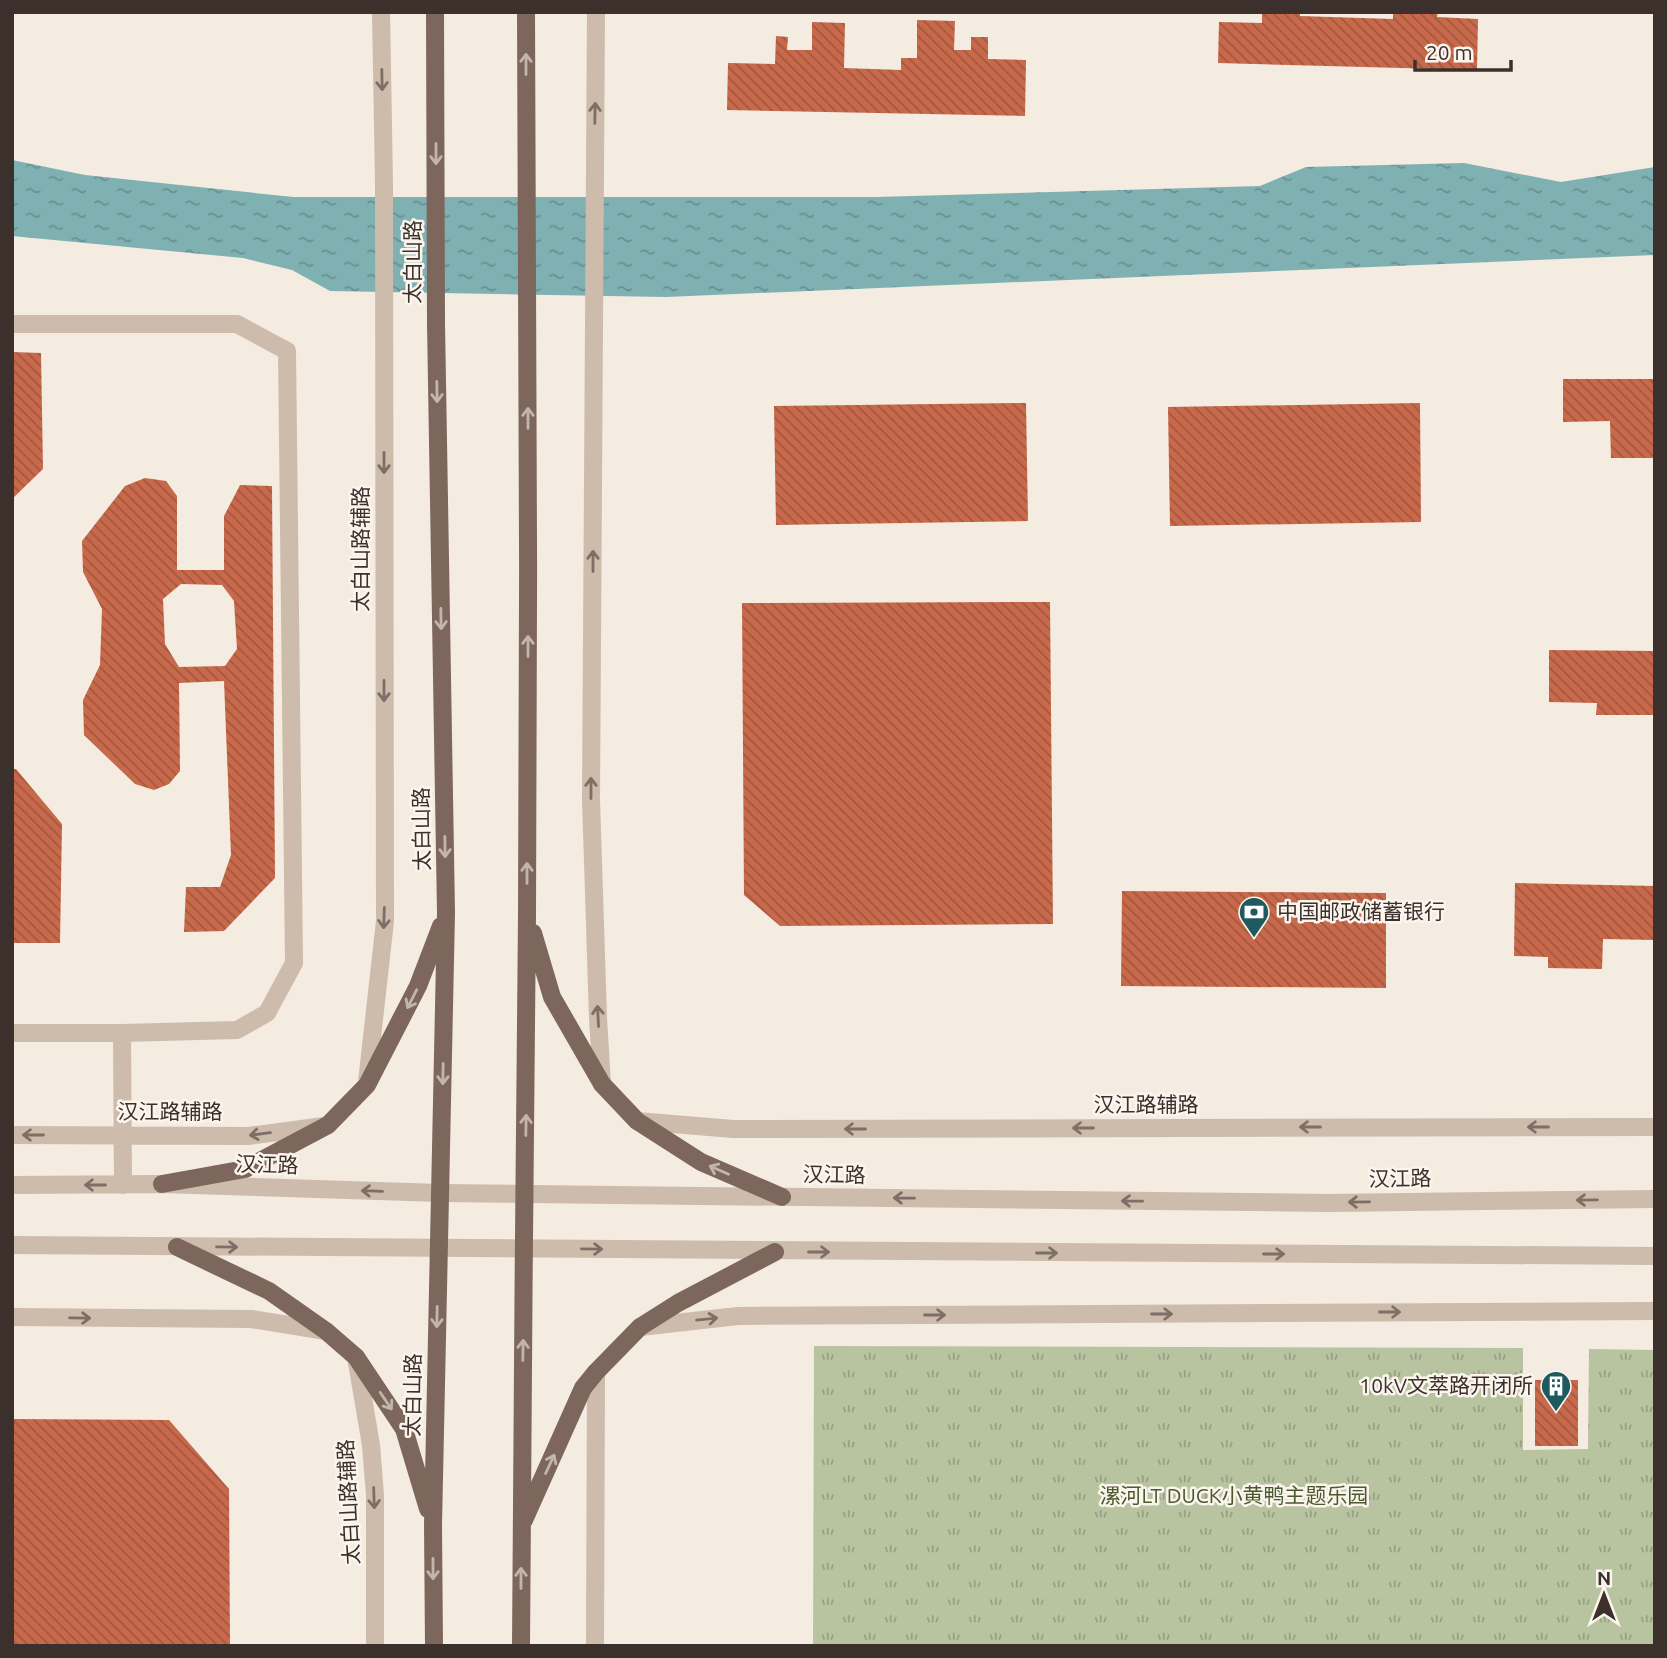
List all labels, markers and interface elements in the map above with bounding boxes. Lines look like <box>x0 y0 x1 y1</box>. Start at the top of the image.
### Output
scale bar <box>1415 28 1511 72</box>
text: 20 m <box>1426 40 1473 64</box>
one-way arrow <box>519 52 533 75</box>
one-way arrow <box>375 69 389 92</box>
one-way arrow <box>588 102 602 125</box>
one-way arrow <box>429 142 443 165</box>
street label: 太白山路 <box>400 220 424 304</box>
one-way arrow <box>430 380 444 403</box>
one-way arrow <box>521 407 535 430</box>
one-way arrow <box>377 451 391 474</box>
street label: 太白山路辅路 <box>348 486 372 612</box>
one-way arrow <box>586 550 600 573</box>
one-way arrow <box>434 607 448 630</box>
one-way arrow <box>521 635 535 658</box>
one-way arrow <box>377 679 391 702</box>
one-way arrow <box>584 777 598 800</box>
street label: 太白山路 <box>408 787 434 871</box>
one-way arrow <box>438 835 452 858</box>
one-way arrow <box>520 862 534 885</box>
bank icon: 中国邮政储蓄银行 <box>1237 895 1271 939</box>
place label: 中国邮政储蓄银行 <box>1277 899 1445 923</box>
one-way arrow <box>378 906 391 929</box>
one-way arrow <box>404 988 418 1009</box>
one-way arrow <box>591 1005 604 1028</box>
one-way arrow <box>436 1062 450 1085</box>
street label: 汉江路辅路 <box>1094 1092 1199 1116</box>
street label: 汉江路辅路 <box>118 1099 223 1123</box>
one-way arrow <box>519 1114 532 1137</box>
one-way arrow <box>1526 1120 1549 1134</box>
one-way arrow <box>1071 1121 1094 1135</box>
one-way arrow <box>1299 1121 1322 1134</box>
one-way arrow <box>844 1122 867 1136</box>
one-way arrow <box>21 1128 44 1142</box>
one-way arrow <box>249 1128 272 1141</box>
street label: 汉江路 <box>235 1151 299 1177</box>
street label: 汉江路 <box>802 1161 866 1187</box>
one-way arrow <box>709 1163 730 1176</box>
street label: 汉江路 <box>1368 1165 1432 1191</box>
one-way arrow <box>84 1178 107 1192</box>
one-way arrow <box>361 1184 384 1198</box>
one-way arrow <box>893 1192 916 1205</box>
one-way arrow <box>1575 1193 1598 1207</box>
one-way arrow <box>1120 1194 1143 1208</box>
one-way arrow <box>1348 1195 1371 1209</box>
one-way arrow <box>216 1240 239 1254</box>
one-way arrow <box>580 1243 603 1256</box>
one-way arrow <box>808 1245 831 1259</box>
one-way arrow <box>1035 1246 1058 1260</box>
one-way arrow <box>1263 1247 1286 1261</box>
one-way arrow <box>430 1305 444 1328</box>
one-way arrow <box>1378 1305 1401 1319</box>
one-way arrow <box>1151 1307 1174 1321</box>
one-way arrow <box>923 1308 946 1322</box>
one-way arrow <box>69 1311 92 1324</box>
one-way arrow <box>696 1313 718 1326</box>
one-way arrow <box>516 1339 530 1362</box>
street label: 太白山路 <box>399 1353 425 1437</box>
building icon: 10kV文萃路开闭所 <box>1539 1369 1573 1413</box>
place label: 10kV文萃路开闭所 <box>1359 1373 1533 1397</box>
one-way arrow <box>378 1391 393 1410</box>
street label: 太白山路辅路 <box>333 1439 363 1566</box>
one-way arrow <box>544 1454 557 1475</box>
park label: 漯河LT DUCK小黄鸭主题乐园 <box>1100 1483 1368 1507</box>
one-way arrow <box>368 1486 381 1509</box>
one-way arrow <box>426 1557 440 1580</box>
north arrow <box>1569 1560 1639 1630</box>
one-way arrow <box>514 1566 528 1589</box>
text: N <box>1597 1567 1611 1589</box>

